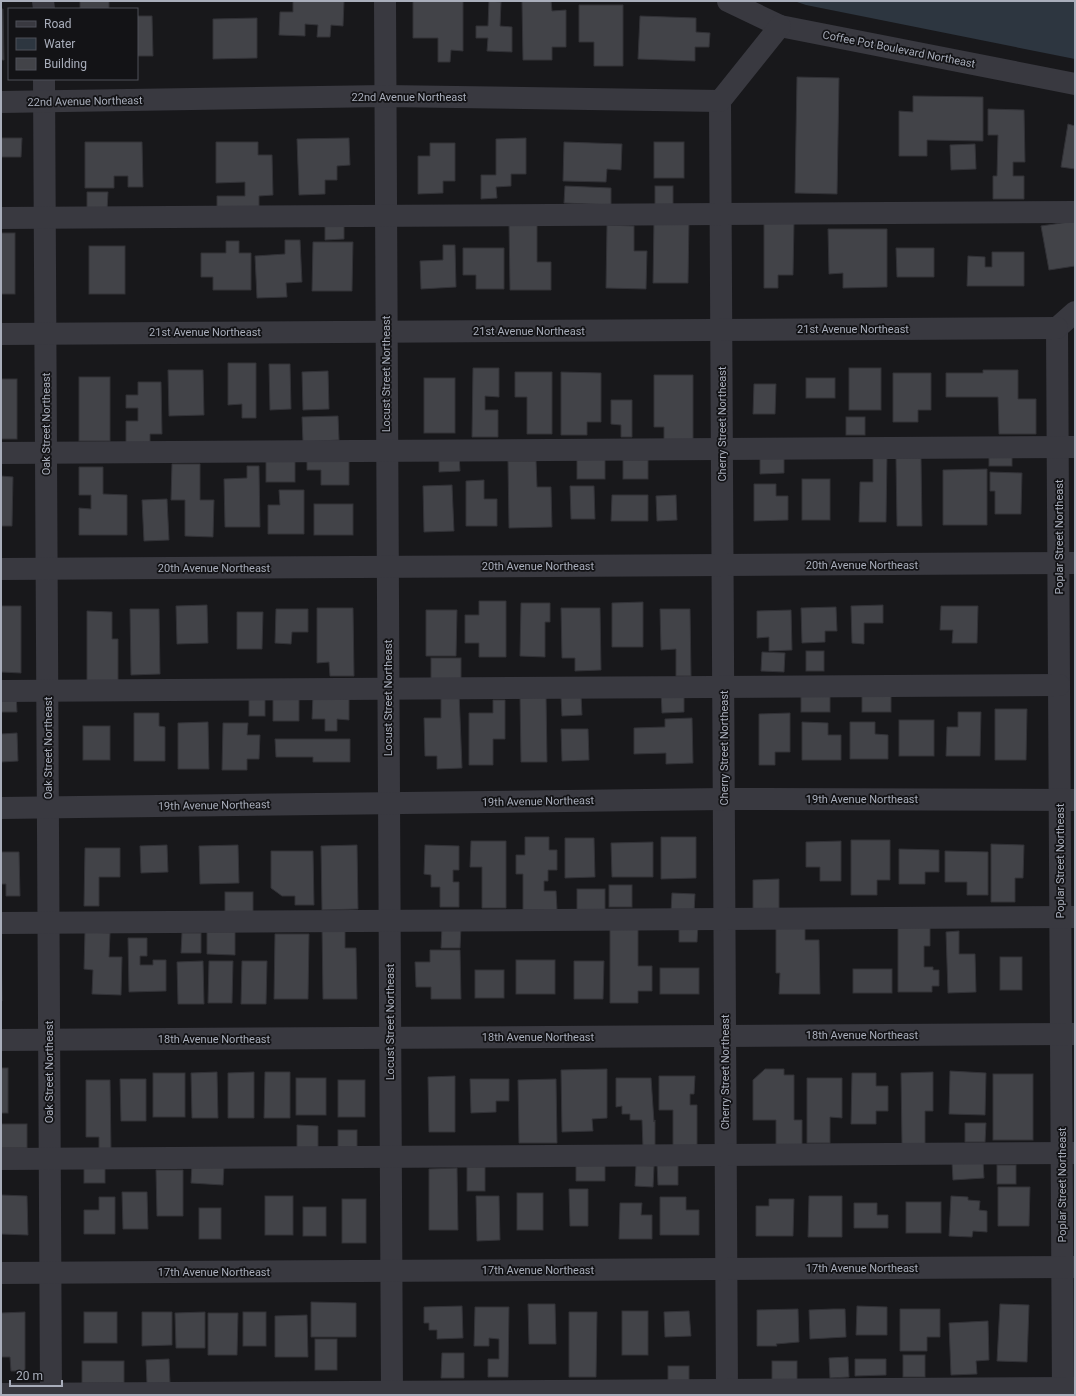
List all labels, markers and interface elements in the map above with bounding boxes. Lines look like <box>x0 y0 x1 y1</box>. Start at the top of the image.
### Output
legend <box>8 8 138 80</box>
text: Road <box>44 17 72 31</box>
street label: Coffee Pot Boulevard Northeast <box>822 28 977 71</box>
text: Water <box>44 37 75 51</box>
text: Building <box>44 57 87 71</box>
street label: 22nd Avenue Northeast <box>352 91 467 104</box>
street label: 22nd Avenue Northeast <box>27 94 143 109</box>
street label: Locust Street Northeast <box>380 315 393 432</box>
street label: 21st Avenue Northeast <box>797 323 909 336</box>
street label: 21st Avenue Northeast <box>473 325 585 338</box>
street label: 21st Avenue Northeast <box>149 326 261 339</box>
street label: Cherry Street Northeast <box>716 366 729 482</box>
street label: Oak Street Northeast <box>40 372 53 475</box>
street label: Poplar Street Northeast <box>1053 479 1066 595</box>
street label: 20th Avenue Northeast <box>806 559 919 572</box>
street label: 20th Avenue Northeast <box>482 560 595 573</box>
street label: 20th Avenue Northeast <box>158 562 271 575</box>
street label: Locust Street Northeast <box>382 639 395 756</box>
street label: Cherry Street Northeast <box>718 690 731 806</box>
street label: Oak Street Northeast <box>42 696 55 799</box>
street label: 19th Avenue Northeast <box>806 793 919 806</box>
street label: 19th Avenue Northeast <box>482 794 595 809</box>
street label: 19th Avenue Northeast <box>158 798 271 813</box>
street label: Poplar Street Northeast <box>1054 803 1067 919</box>
street label: Locust Street Northeast <box>384 963 397 1080</box>
street label: Cherry Street Northeast <box>719 1014 732 1130</box>
street label: Oak Street Northeast <box>43 1020 56 1123</box>
street label: 18th Avenue Northeast <box>806 1029 919 1042</box>
street label: 18th Avenue Northeast <box>482 1031 595 1044</box>
street label: 18th Avenue Northeast <box>158 1033 271 1046</box>
street label: Poplar Street Northeast <box>1056 1127 1069 1243</box>
street label: 17th Avenue Northeast <box>806 1262 919 1275</box>
street label: 17th Avenue Northeast <box>482 1264 595 1277</box>
street label: 17th Avenue Northeast <box>158 1266 271 1279</box>
scale bar <box>10 1362 62 1388</box>
text: 20 m <box>16 1369 43 1383</box>

